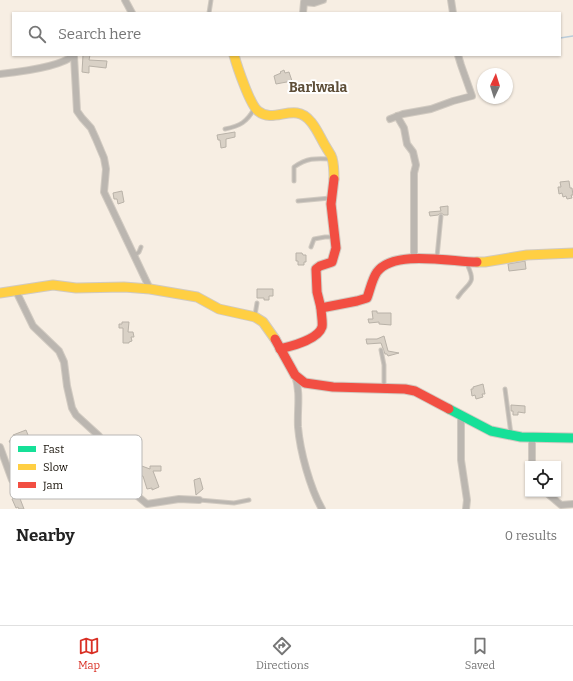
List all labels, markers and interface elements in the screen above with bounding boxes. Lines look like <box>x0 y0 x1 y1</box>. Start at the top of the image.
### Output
search box <box>12 12 561 56</box>
icon: search <box>26 23 48 45</box>
text: Search here <box>58 25 141 43</box>
north arrow <box>477 68 513 104</box>
district label: Barlwala <box>289 79 347 96</box>
legend <box>10 435 142 499</box>
text: Fast <box>43 443 64 456</box>
text: Slow <box>43 461 68 474</box>
map controls <box>525 461 561 497</box>
button: locate <box>525 461 561 497</box>
text: Jam <box>42 479 63 492</box>
text: Nearby <box>16 525 75 546</box>
text: 0 results <box>505 528 557 543</box>
tab: Map <box>78 635 100 672</box>
tab: Directions <box>256 635 309 672</box>
tab: Saved <box>465 635 495 672</box>

